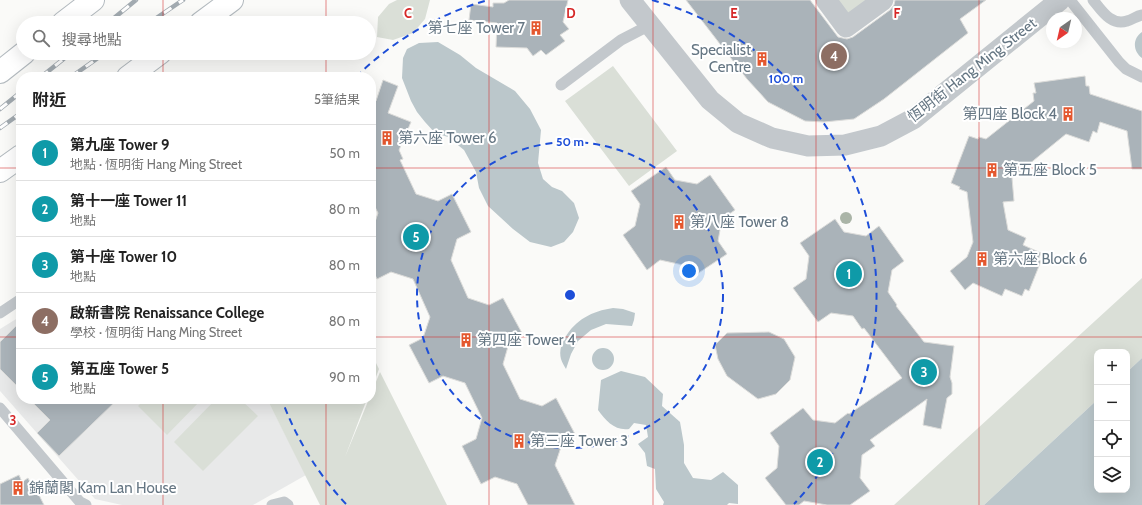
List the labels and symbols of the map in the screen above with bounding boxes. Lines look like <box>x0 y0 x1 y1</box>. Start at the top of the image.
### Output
text: C <box>404 5 412 21</box>
text: D <box>566 5 576 21</box>
text: E <box>730 5 738 21</box>
text: F <box>894 5 901 21</box>
north arrow <box>1046 12 1082 48</box>
street label: 恆明街 Hang Ming Street <box>904 14 1040 126</box>
place label: 第七座 Tower 7 <box>428 19 525 37</box>
building icon: 第七座 Tower 7 <box>528 20 544 36</box>
place label: Specialist Centre <box>691 41 751 76</box>
pin: 4 <box>821 41 847 71</box>
building icon: Specialist Centre <box>754 51 770 67</box>
text: 100 m <box>769 71 803 86</box>
place label: 第四座 Block 4 <box>962 105 1057 123</box>
building icon: 第四座 Block 4 <box>1060 106 1076 122</box>
place label: 第六座 Tower 6 <box>398 129 496 147</box>
building icon: 第六座 Tower 6 <box>379 130 395 146</box>
text: 50 m <box>556 134 584 149</box>
place label: 第五座 Block 5 <box>1003 161 1097 179</box>
building icon: 第五座 Block 5 <box>984 162 1000 178</box>
place label: 第八座 Tower 8 <box>690 213 789 231</box>
building icon: 第八座 Tower 8 <box>671 214 687 230</box>
pin: 5 <box>403 222 429 252</box>
place label: 第六座 Block 6 <box>993 250 1087 268</box>
building icon: 第六座 Block 6 <box>974 251 990 267</box>
pin: 1 <box>836 259 862 289</box>
your location <box>679 261 699 281</box>
centre of rings <box>563 288 577 302</box>
place label: 第四座 Tower 4 <box>477 331 576 349</box>
building icon: 第四座 Tower 4 <box>458 332 474 348</box>
pin: 3 <box>911 357 937 387</box>
text: 3 <box>9 412 17 428</box>
place label: 第三座 Tower 3 <box>530 432 628 450</box>
building icon: 第三座 Tower 3 <box>511 433 527 449</box>
pin: 2 <box>807 447 833 477</box>
place label: 錦蘭閣 Kam Lan House <box>29 479 177 497</box>
building icon: 錦蘭閣 Kam Lan House <box>10 480 26 496</box>

